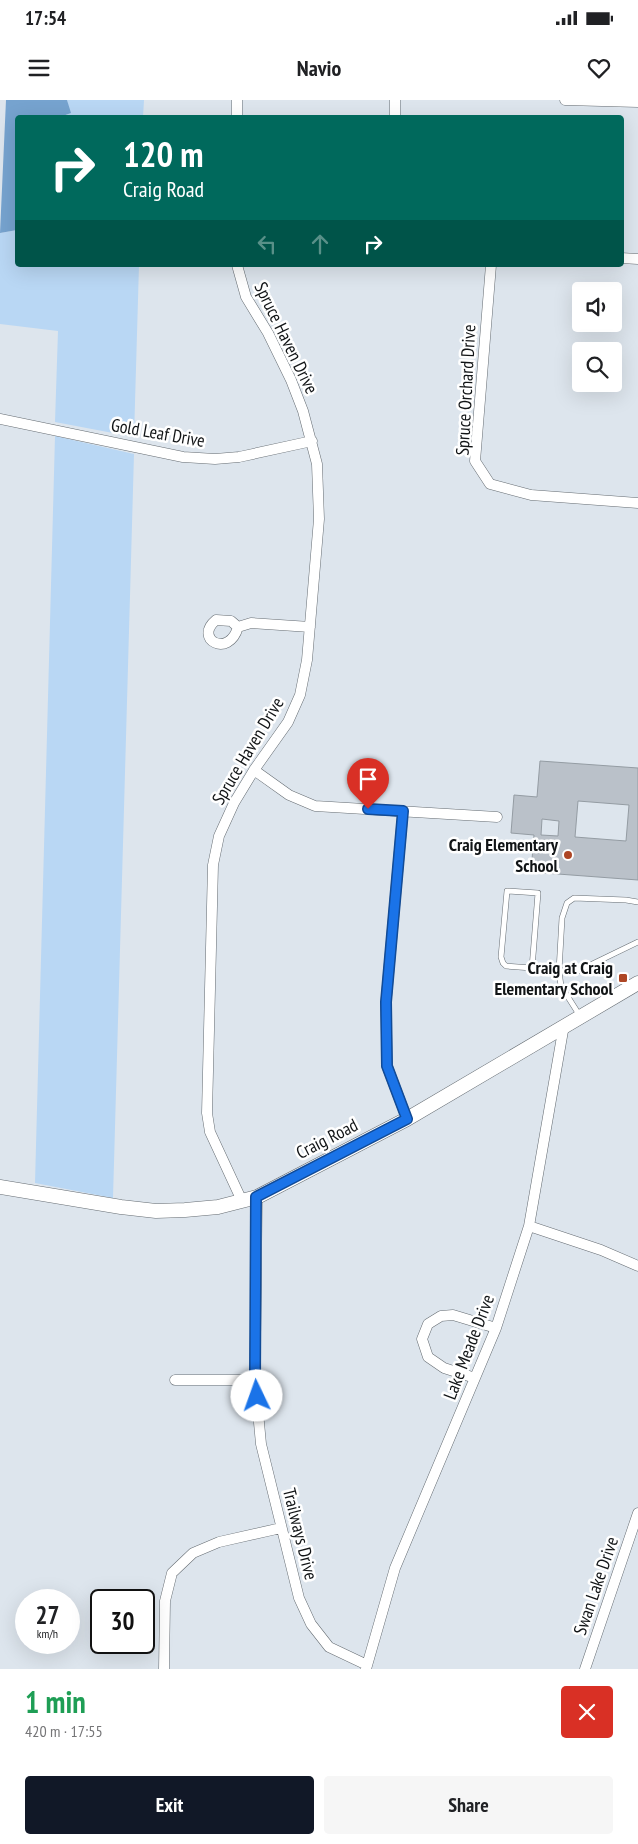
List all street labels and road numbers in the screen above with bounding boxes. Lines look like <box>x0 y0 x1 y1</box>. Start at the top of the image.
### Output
street label: Spruce Haven Drive <box>250 278 323 397</box>
street label: Spruce Orchard Drive <box>451 324 480 456</box>
street label: Gold Leaf Drive <box>109 413 207 452</box>
street label: Spruce Haven Drive <box>206 693 289 809</box>
street label: Craig Road <box>292 1113 362 1164</box>
street label: Lake Meade Drive <box>438 1291 499 1402</box>
street label: Trailways Drive <box>278 1486 323 1582</box>
street label: Swan Lake Drive <box>568 1534 623 1638</box>

